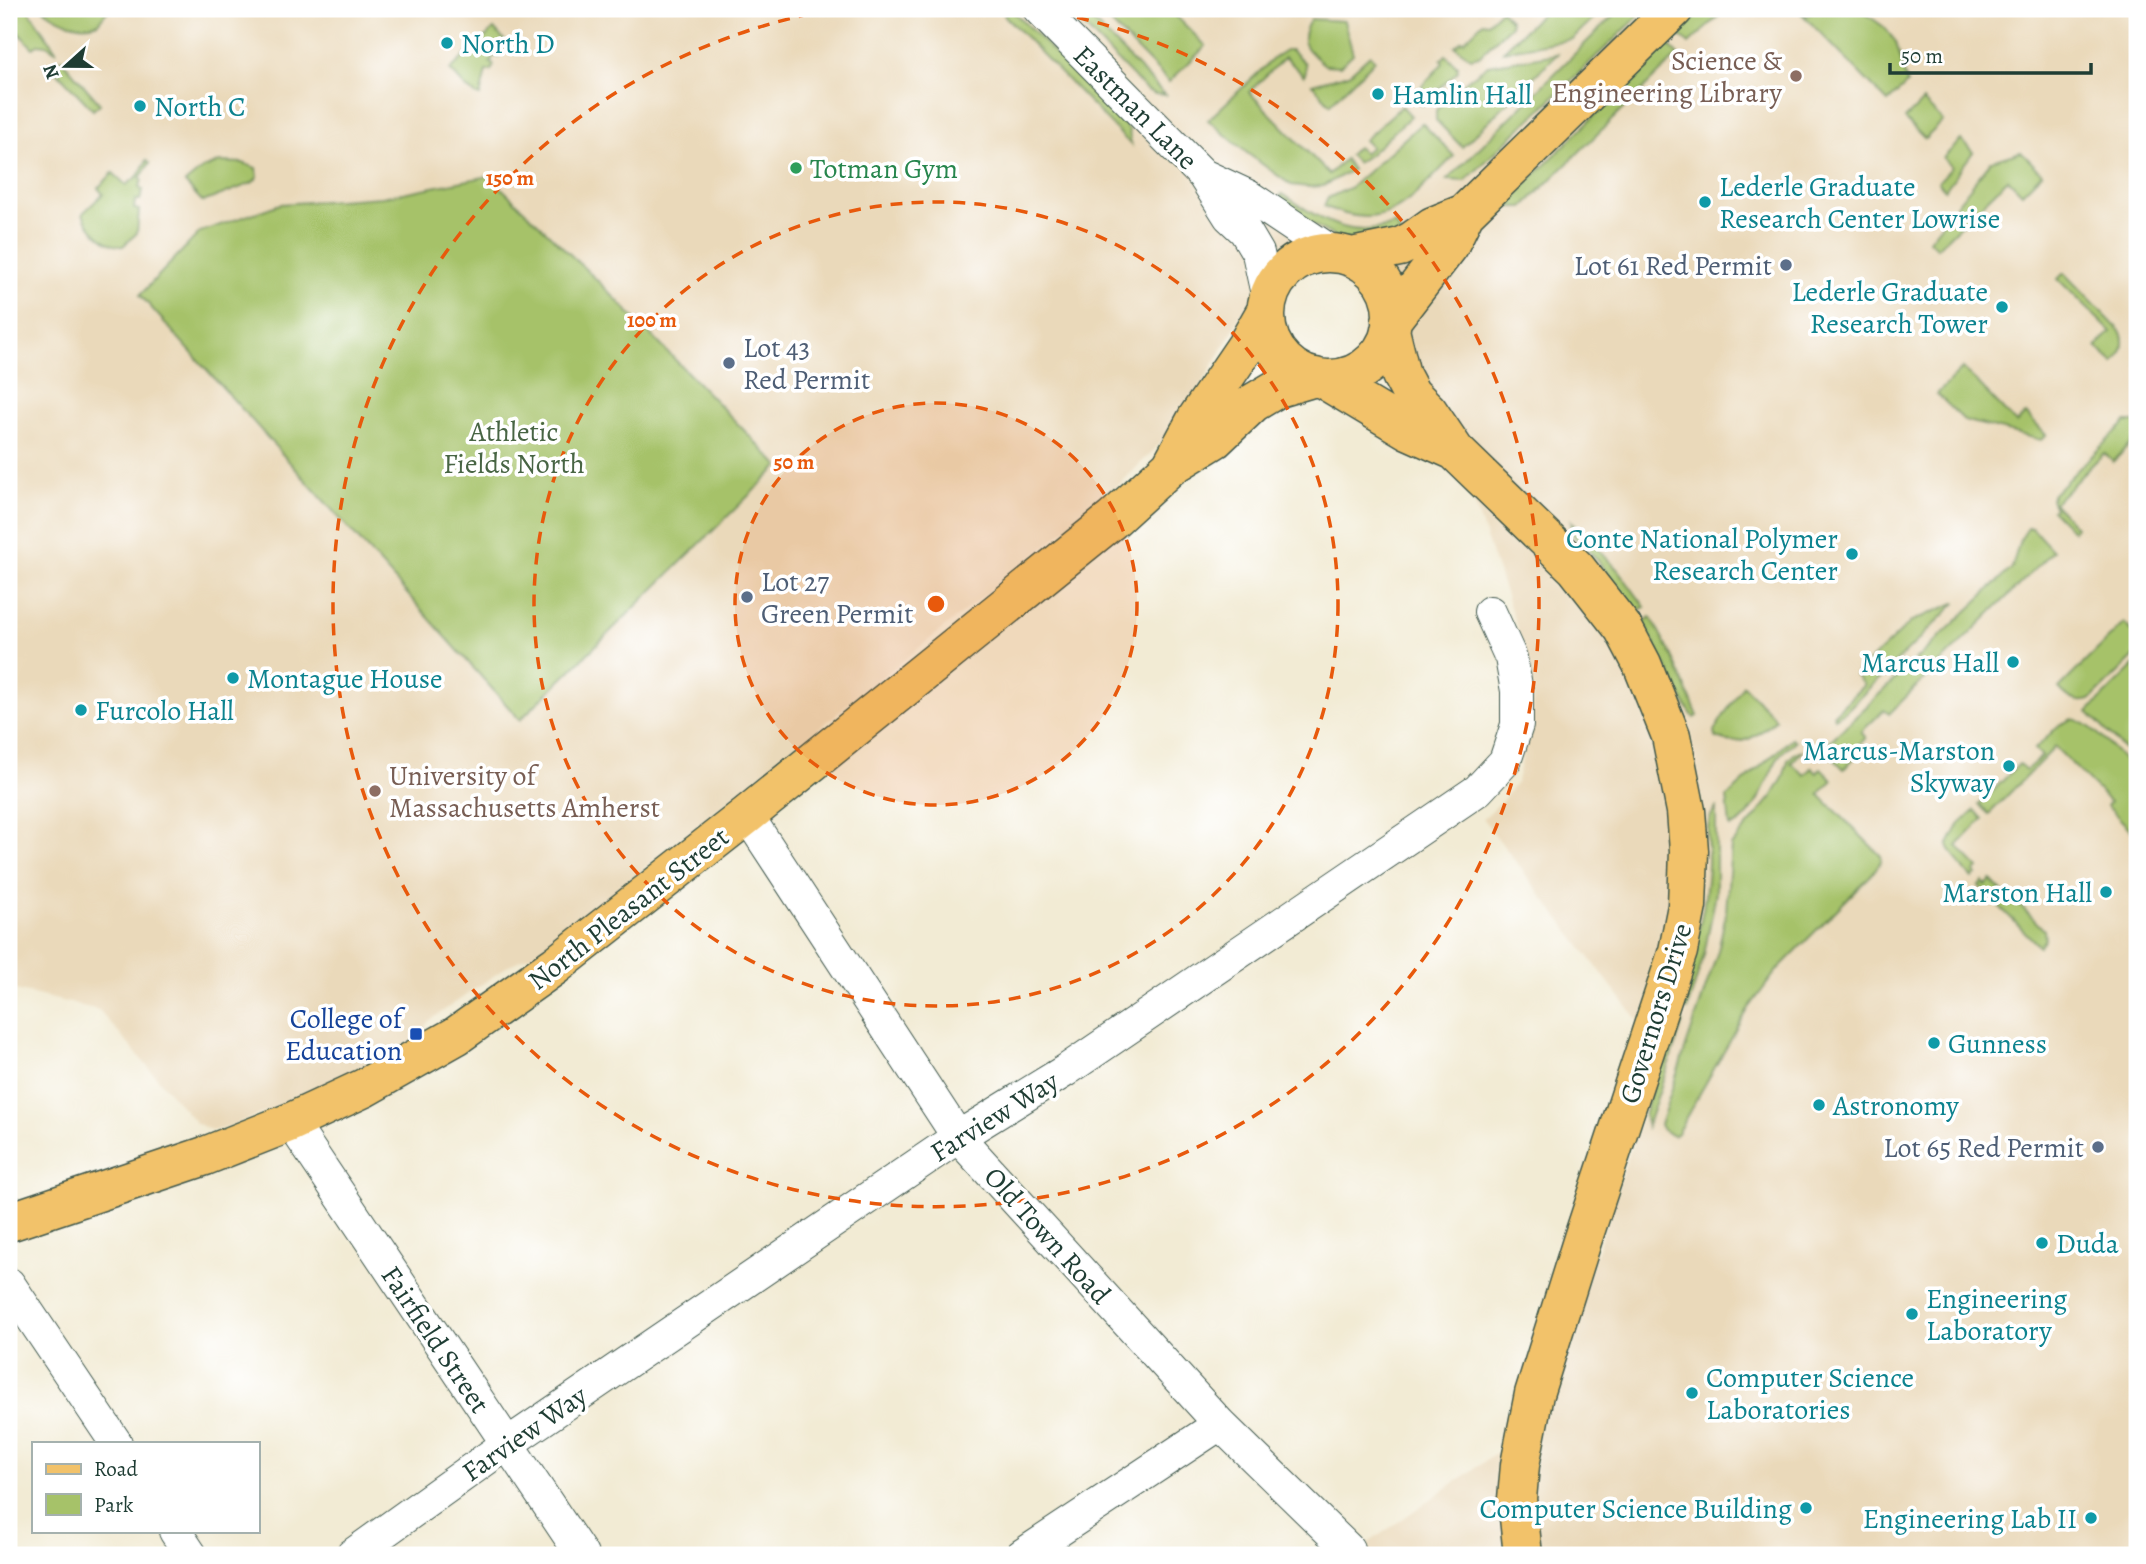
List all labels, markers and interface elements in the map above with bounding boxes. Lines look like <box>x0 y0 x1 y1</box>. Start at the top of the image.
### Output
place label: North D <box>461 25 555 63</box>
north arrow <box>32 32 102 102</box>
scale bar <box>1890 32 2092 76</box>
marker: North D <box>439 35 455 51</box>
street label: Eastman Lane <box>1065 37 1206 178</box>
place label: Science & Engineering Library <box>1552 42 1783 112</box>
text: 50 m <box>1901 42 1943 70</box>
text: N <box>36 60 66 83</box>
marker: Science & Engineering Library <box>1788 68 1804 84</box>
place label: Hamlin Hall <box>1392 76 1532 114</box>
marker: Hamlin Hall <box>1370 86 1386 102</box>
place label: North C <box>154 88 246 126</box>
marker: North C <box>132 98 148 114</box>
place label: Totman Gym <box>810 150 958 188</box>
marker: Totman Gym <box>788 160 804 176</box>
text: 150 m <box>486 164 535 192</box>
place label: Lederle Graduate Research Center Lowrise <box>1719 168 2000 238</box>
marker: Lederle Graduate Research Center Lowrise <box>1697 194 1713 210</box>
place label: Lot 61 Red Permit <box>1574 247 1772 285</box>
marker: Lot 61 Red Permit <box>1778 257 1794 273</box>
place label: Lederle Graduate Research Tower <box>1791 273 1988 343</box>
marker: Lederle Graduate Research Tower <box>1994 299 2010 315</box>
text: 100 m <box>627 306 677 334</box>
place label: Lot 43 Red Permit <box>743 329 870 399</box>
marker: Lot 43 Red Permit <box>721 355 737 371</box>
park label: Athletic Fields North <box>443 413 585 483</box>
text: 50 m <box>774 448 815 476</box>
place label: Conte National Polymer Research Center <box>1566 520 1838 590</box>
marker: Conte National Polymer Research Center <box>1844 546 1860 562</box>
place label: Lot 27 Green Permit <box>761 563 913 633</box>
marker: Lot 27 Green Permit <box>739 589 755 605</box>
centre of rings <box>924 592 948 616</box>
place label: Marcus Hall <box>1861 644 1999 682</box>
marker: Marcus Hall <box>2005 654 2021 670</box>
place label: Montague House <box>247 660 442 698</box>
marker: Montague House <box>225 670 241 686</box>
place label: Furcolo Hall <box>95 692 234 730</box>
marker: Furcolo Hall <box>73 702 89 718</box>
place label: Marcus-Marston Skyway <box>1803 732 1996 802</box>
place label: University of Massachusetts Amherst <box>389 757 660 827</box>
marker: Marcus-Marston Skyway <box>2001 758 2017 774</box>
marker: University of Massachusetts Amherst <box>367 783 383 799</box>
street label: North Pleasant Street <box>520 818 737 999</box>
place label: Marston Hall <box>1942 874 2092 912</box>
marker: Marston Hall <box>2098 884 2114 900</box>
street label: Governors Drive <box>1611 919 1701 1108</box>
place label: College of Education <box>285 1000 406 1070</box>
place label: Gunness <box>1948 1025 2047 1063</box>
marker: College of Education <box>408 1026 424 1042</box>
marker: Gunness <box>1926 1035 1942 1051</box>
street label: Farview Way <box>923 1062 1066 1171</box>
place label: Astronomy <box>1832 1087 1959 1125</box>
marker: Astronomy <box>1811 1097 1827 1113</box>
place label: Lot 65 Red Permit <box>1883 1129 2084 1167</box>
marker: Lot 65 Red Permit <box>2090 1139 2106 1155</box>
street label: Old Town Road <box>975 1159 1120 1313</box>
place label: Duda <box>2056 1225 2119 1263</box>
marker: Duda <box>2034 1235 2050 1251</box>
street label: Fairfield Street <box>372 1258 498 1421</box>
place label: Engineering Laboratory <box>1926 1280 2067 1350</box>
marker: Engineering Laboratory <box>1904 1306 1920 1322</box>
place label: Computer Science Laboratories <box>1706 1359 1914 1429</box>
street label: Farview Way <box>455 1377 595 1491</box>
marker: Computer Science Laboratories <box>1684 1385 1700 1401</box>
legend <box>32 1442 259 1532</box>
text: Road <box>94 1455 138 1483</box>
place label: Computer Science Building <box>1479 1490 1792 1528</box>
text: Park <box>94 1491 134 1519</box>
marker: Computer Science Building <box>1798 1500 1814 1516</box>
place label: Engineering Lab II <box>1863 1500 2077 1538</box>
marker: Engineering Lab II <box>2083 1510 2099 1526</box>

